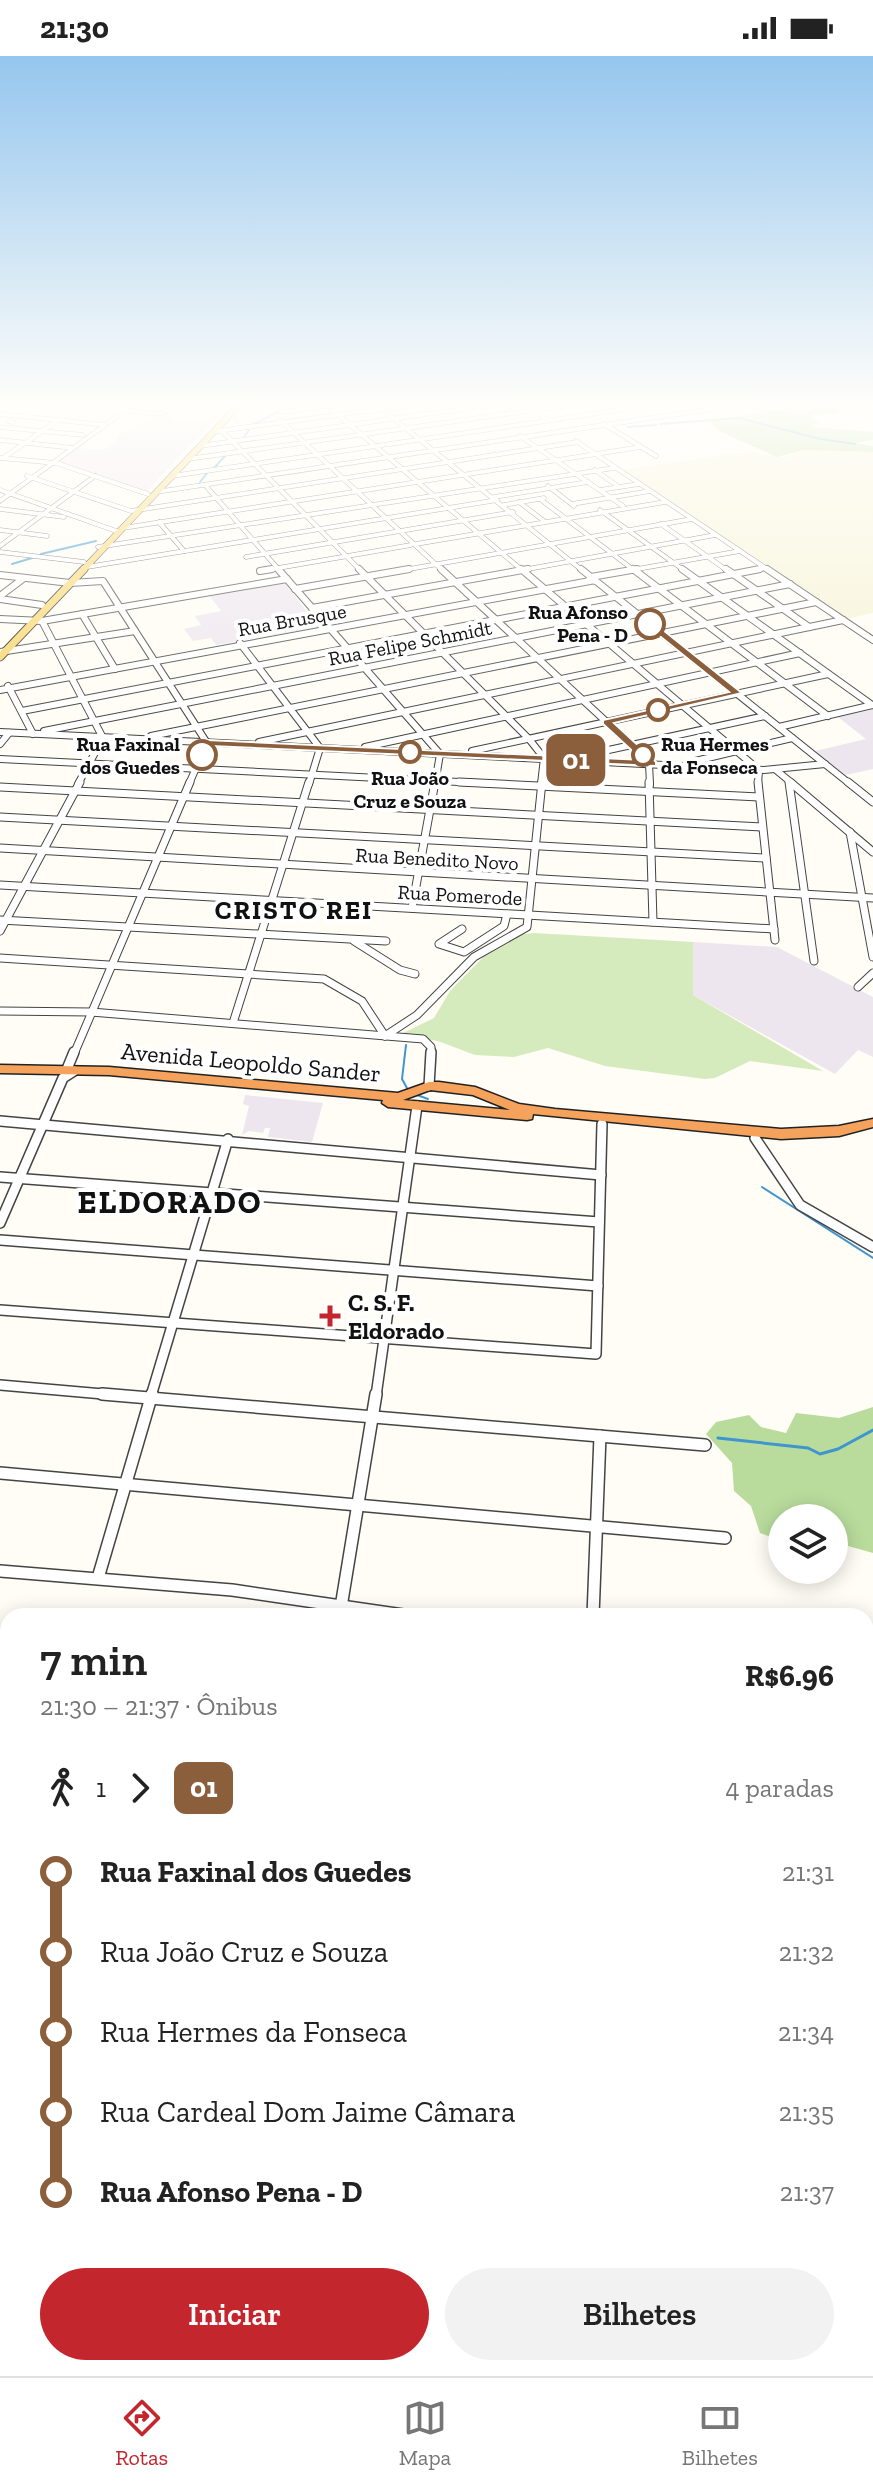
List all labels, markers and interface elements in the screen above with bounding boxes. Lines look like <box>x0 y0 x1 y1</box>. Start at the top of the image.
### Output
text: 21:30 <box>40 10 109 46</box>
street label: Rua Brusque <box>236 599 348 641</box>
place label: Rua Afonso Pena - D <box>528 600 629 647</box>
marker: Rua Afonso Pena - D <box>635 609 665 639</box>
street label: Rua Felipe Schmidt <box>326 615 494 671</box>
unlabelled marker <box>647 699 669 721</box>
place label: Rua Faxinal dos Guedes <box>76 732 180 779</box>
place label: Rua Hermes da Fonseca <box>661 732 769 779</box>
line badge: 01 <box>540 734 612 786</box>
marker: Rua Faxinal dos Guedes <box>187 740 217 770</box>
marker: Rua João Cruz e Souza <box>399 741 421 763</box>
text: 01 <box>562 743 590 776</box>
marker: Rua Hermes da Fonseca <box>632 744 654 766</box>
place label: Rua João Cruz e Souza <box>353 766 467 813</box>
street label: Rua Benedito Novo <box>355 843 519 875</box>
street label: Rua Pomerode <box>397 880 523 910</box>
district label: CRISTO REI <box>215 894 373 926</box>
street label: Avenida Leopoldo Sander <box>120 1036 382 1088</box>
district label: ELDORADO <box>77 1183 263 1221</box>
place label: C. S. F. Eldorado <box>348 1288 445 1345</box>
marker: C. S. F. Eldorado <box>319 1305 341 1327</box>
map controls <box>768 1504 848 1584</box>
button: layers <box>768 1504 848 1584</box>
text: 7 min <box>40 1633 147 1686</box>
text: R$6.96 <box>745 1658 834 1694</box>
text: 21:30 – 21:37 · Ônibus <box>40 1690 278 1722</box>
icon: walk <box>40 1766 84 1810</box>
icon: forward <box>118 1766 162 1810</box>
text: 01 <box>190 1771 217 1804</box>
text: 1 <box>96 1772 106 1804</box>
text: 4 paradas <box>726 1772 834 1804</box>
text: Rua Faxinal dos Guedes <box>100 1854 411 1890</box>
text: 21:31 <box>782 1856 834 1888</box>
text: Rua João Cruz e Souza <box>100 1934 388 1970</box>
text: 21:32 <box>779 1936 834 1968</box>
text: Rua Hermes da Fonseca <box>100 2014 407 2050</box>
text: 21:34 <box>778 2016 834 2048</box>
text: Rua Cardeal Dom Jaime Câmara <box>100 2094 516 2130</box>
text: 21:35 <box>779 2096 834 2128</box>
text: Rua Afonso Pena - D <box>100 2174 362 2210</box>
text: 21:37 <box>780 2176 834 2208</box>
button: Iniciar <box>40 2268 429 2360</box>
button: Bilhetes <box>445 2268 834 2360</box>
tab: Rotas <box>115 2396 168 2471</box>
tab: Mapa <box>399 2396 451 2471</box>
tab: Bilhetes <box>682 2396 758 2471</box>

